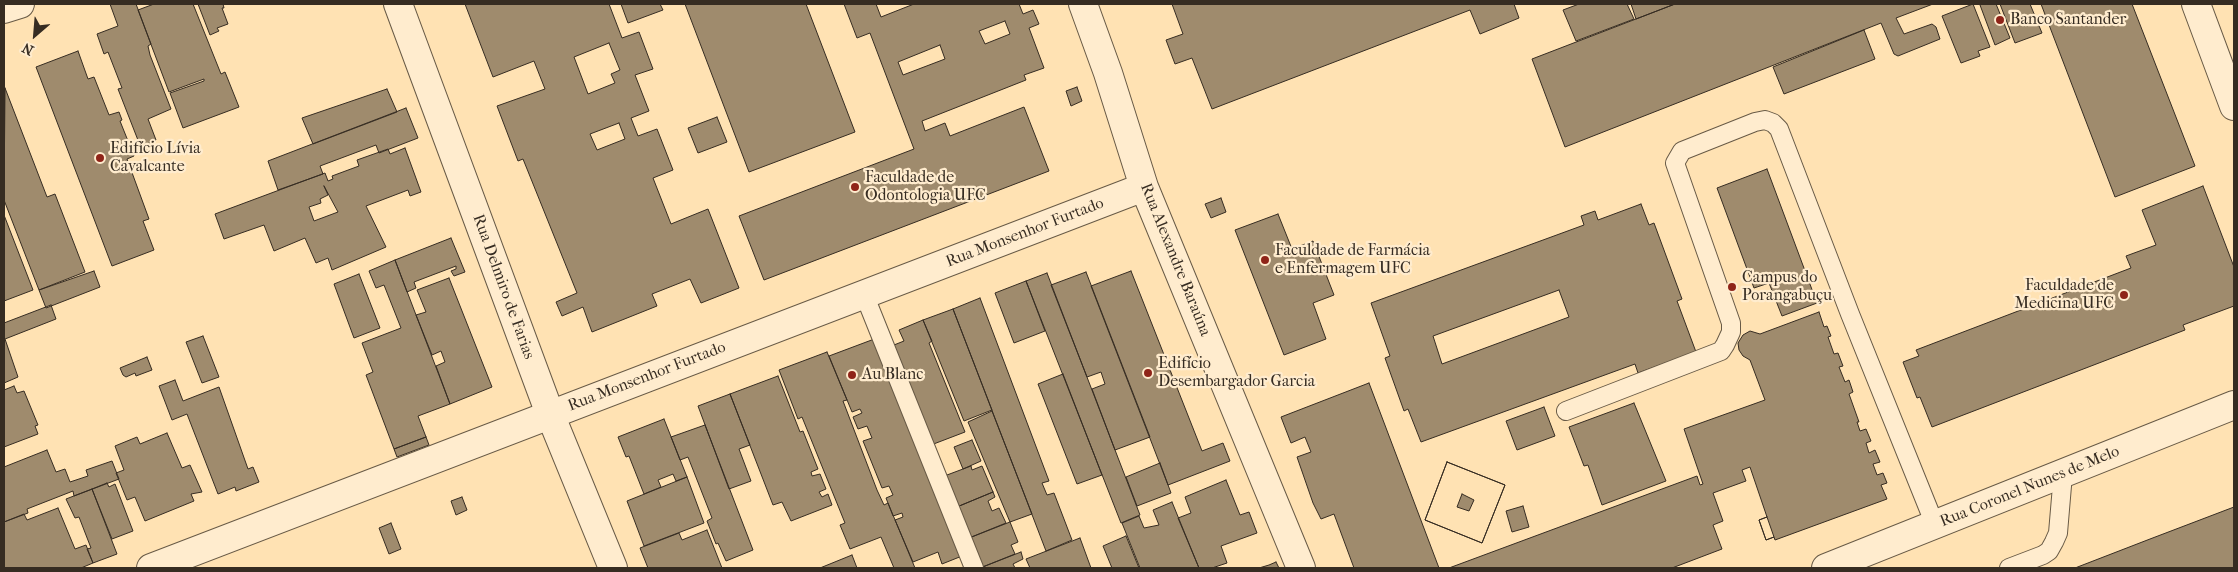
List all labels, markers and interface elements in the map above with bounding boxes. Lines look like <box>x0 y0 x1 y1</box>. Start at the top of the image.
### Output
north arrow <box>10 10 60 60</box>
place label: Banco Santander <box>2010 10 2126 30</box>
marker: Banco Santander <box>1994 14 2006 26</box>
text: N <box>19 39 37 59</box>
place label: Edifício Lívia Cavalcante <box>110 139 201 177</box>
marker: Edifício Lívia Cavalcante <box>94 152 106 164</box>
place label: Faculdade de Odontologia UFC <box>865 168 986 206</box>
marker: Faculdade de Odontologia UFC <box>849 181 861 193</box>
street label: Rua Alexandre Baraúna <box>1136 181 1214 339</box>
street label: Rua Monsenhor Furtado <box>943 194 1107 272</box>
street label: Rua Delmiro de Farias <box>468 212 538 362</box>
place label: Faculdade de Farmácia e Enfermagem UFC <box>1275 241 1430 279</box>
marker: Faculdade de Farmácia e Enfermagem UFC <box>1259 254 1271 266</box>
place label: Campus do Porangabuçu <box>1742 268 1832 306</box>
place label: Faculdade de Medicina UFC <box>2015 276 2114 314</box>
marker: Campus do Porangabuçu <box>1726 281 1738 293</box>
marker: Faculdade de Medicina UFC <box>2118 289 2130 301</box>
street label: Rua Monsenhor Furtado <box>565 338 729 416</box>
place label: Edifício Desembargador Garcia <box>1158 354 1315 392</box>
place label: Au Blanc <box>862 365 923 385</box>
marker: Edifício Desembargador Garcia <box>1142 367 1154 379</box>
marker: Au Blanc <box>846 369 858 381</box>
street label: Rua Coronel Nunes de Melo <box>1938 442 2122 532</box>

